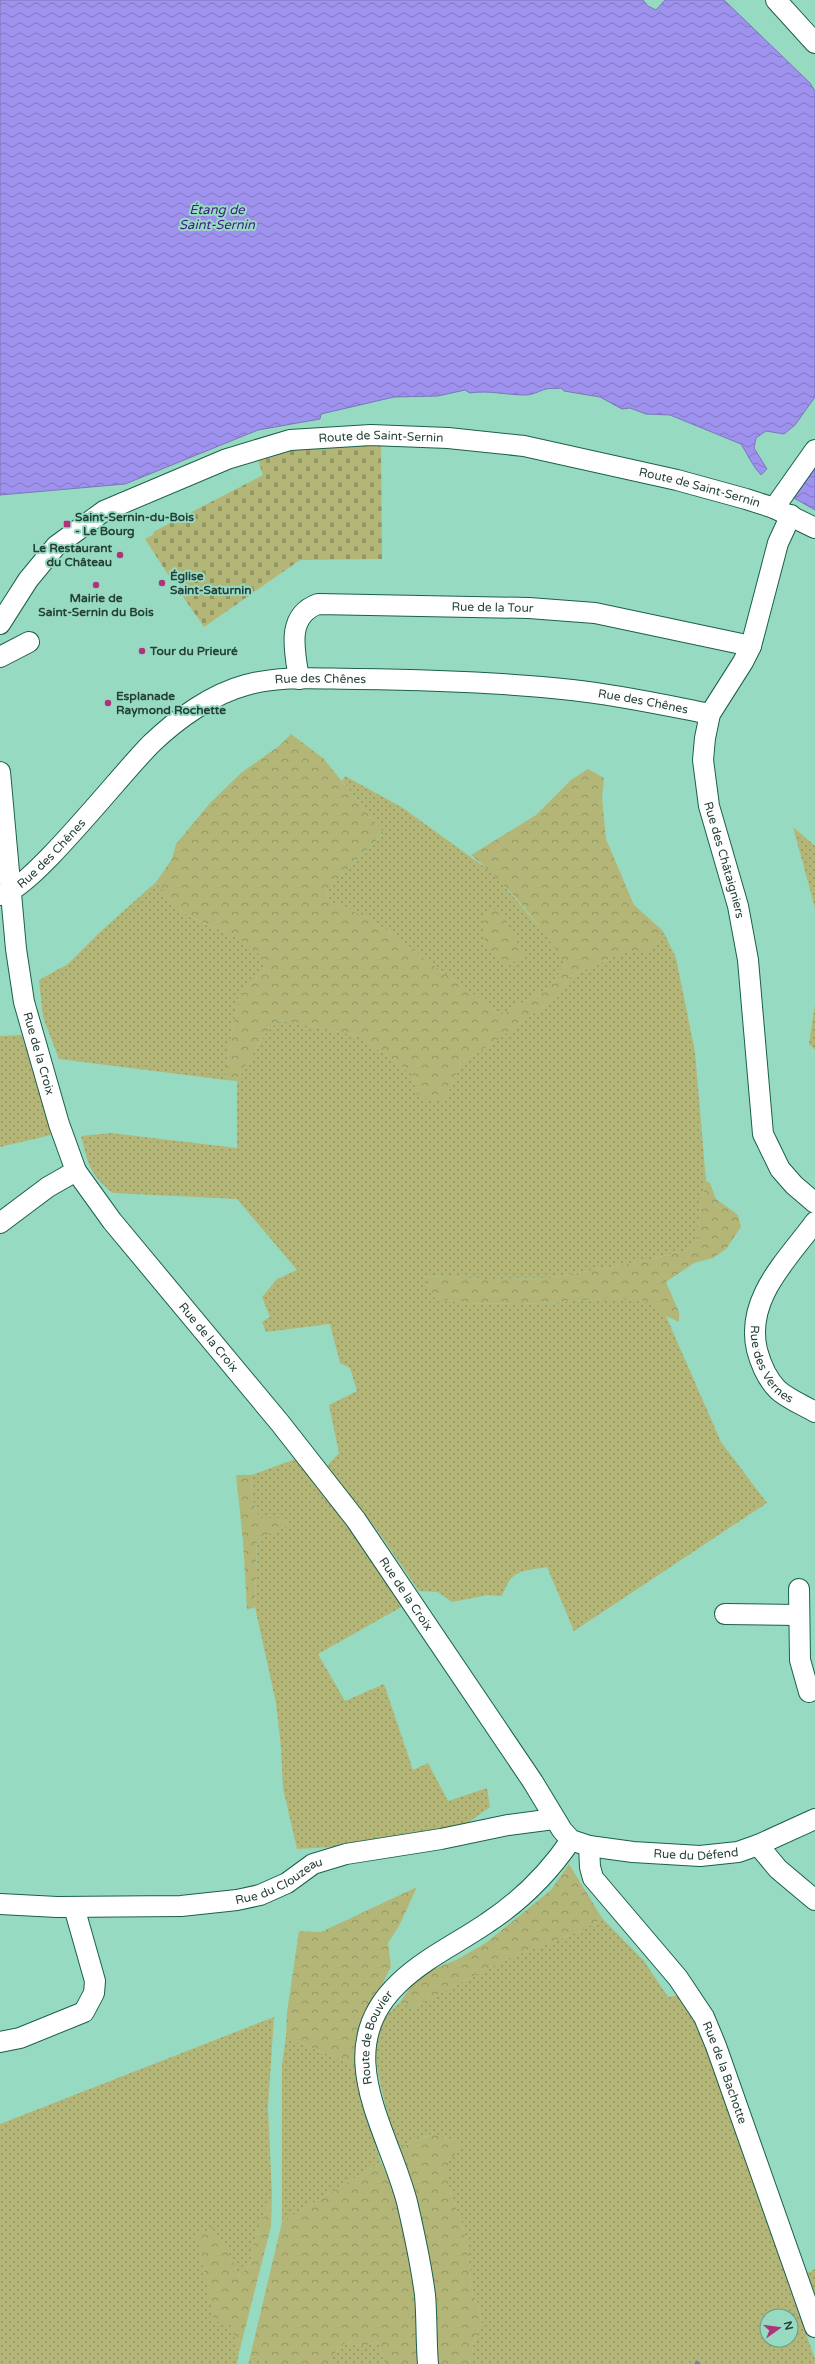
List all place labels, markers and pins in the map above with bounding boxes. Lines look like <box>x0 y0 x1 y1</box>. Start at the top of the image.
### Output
place label: Saint-Sernin-du-Bois - Le Bourg <box>75 510 194 539</box>
marker: Saint-Sernin-du-Bois - Le Bourg <box>62 519 72 529</box>
place label: Le Restaurant du Château <box>32 541 112 569</box>
marker: Le Restaurant du Château <box>115 550 125 560</box>
place label: Église Saint-Saturnin <box>170 569 252 597</box>
marker: Église Saint-Saturnin <box>157 578 167 588</box>
marker: Mairie de Saint-Sernin du Bois <box>91 580 101 590</box>
place label: Mairie de Saint-Sernin du Bois <box>38 591 154 619</box>
place label: Tour du Prieuré <box>149 644 238 658</box>
marker: Tour du Prieuré <box>137 646 147 656</box>
place label: Esplanade Raymond Rochette <box>116 689 226 718</box>
marker: Esplanade Raymond Rochette <box>103 698 113 708</box>

